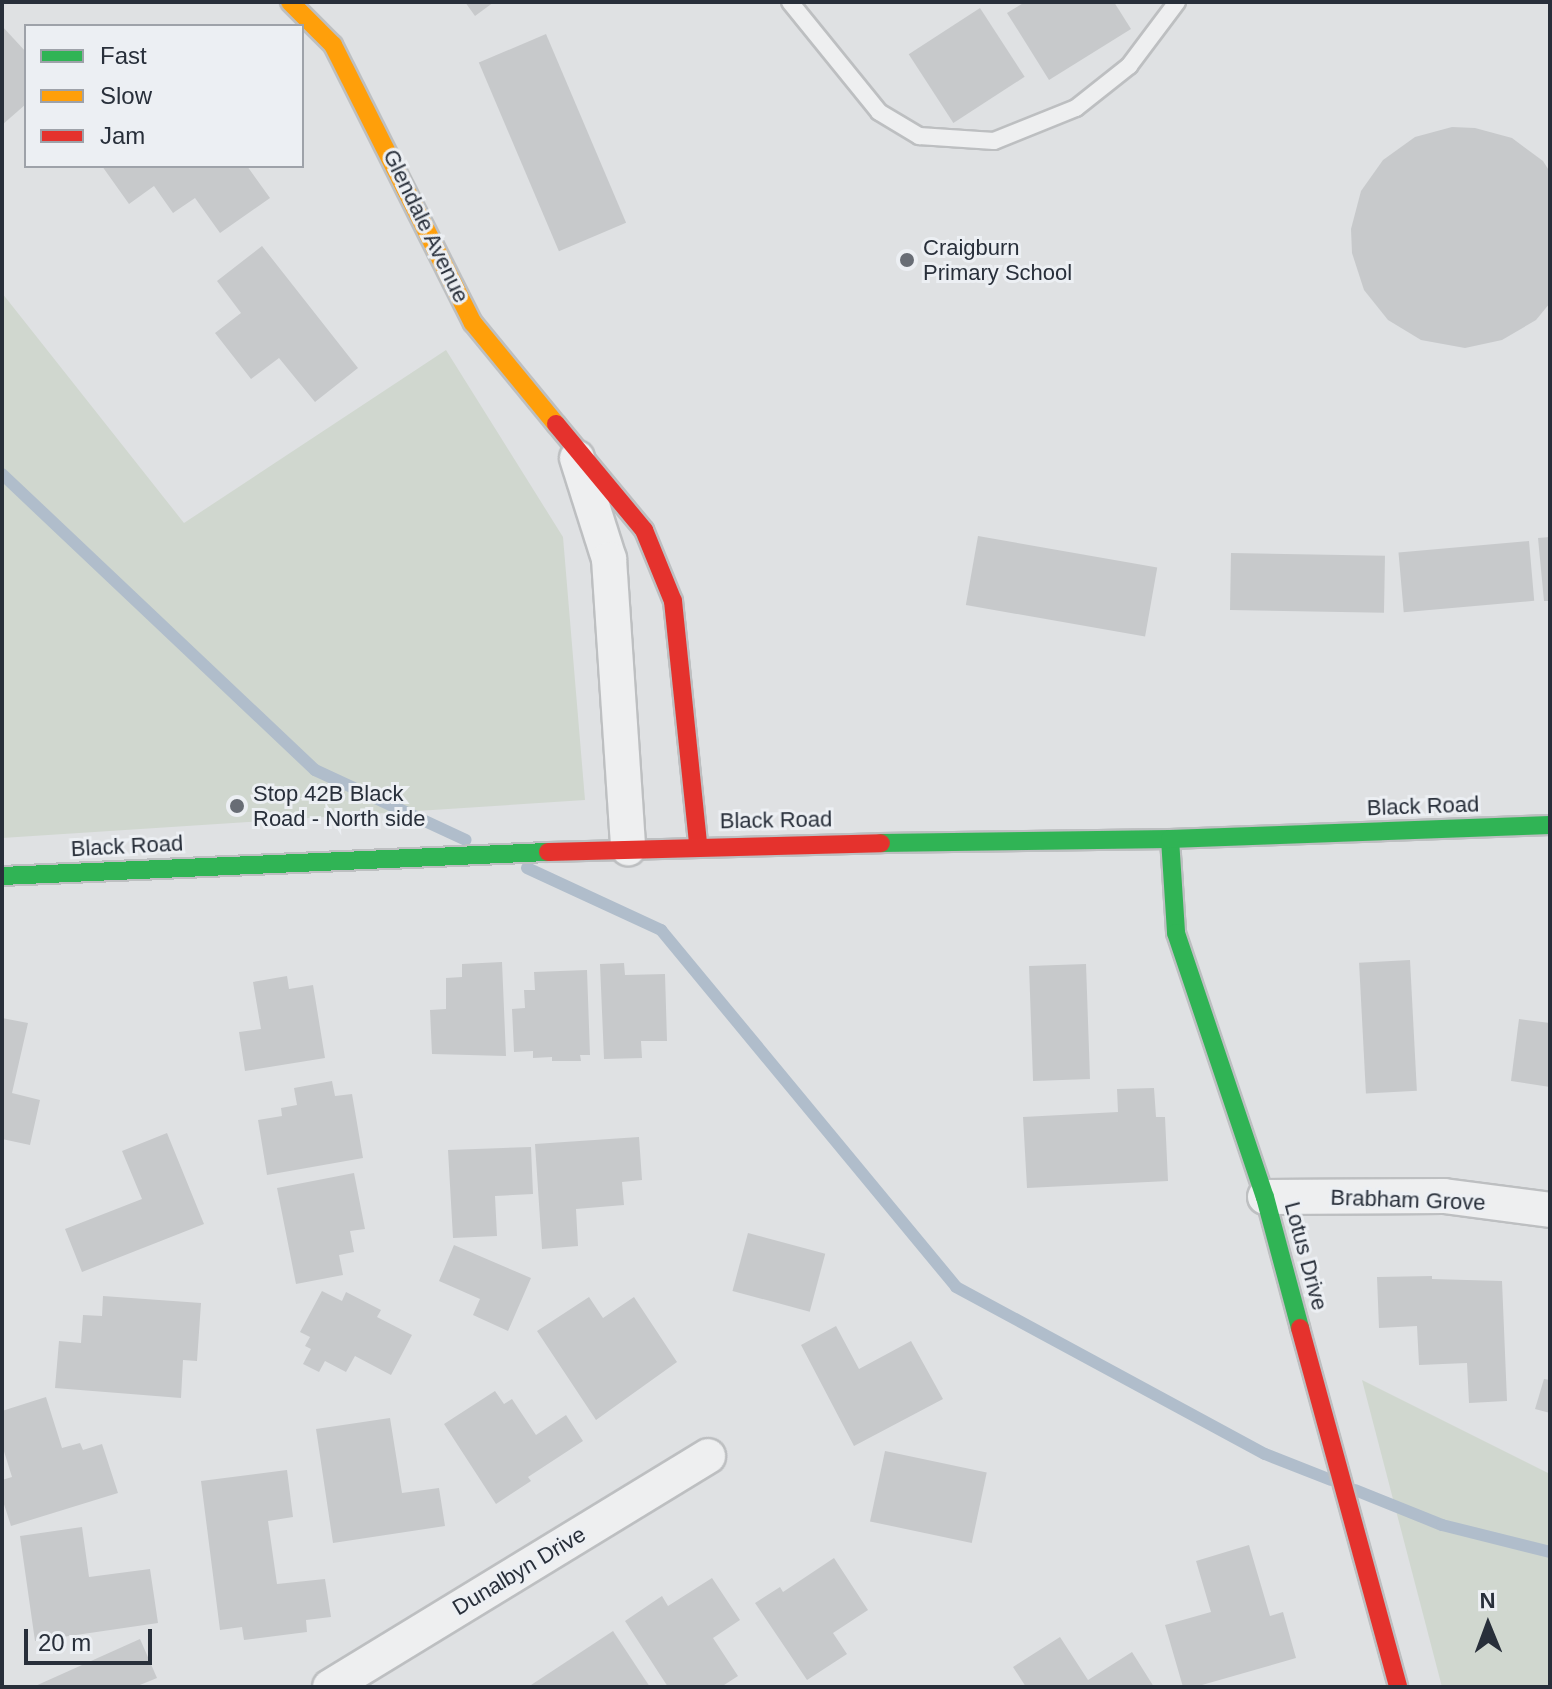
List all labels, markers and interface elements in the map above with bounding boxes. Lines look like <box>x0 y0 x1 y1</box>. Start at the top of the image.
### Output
legend <box>24 24 304 168</box>
text: Fast <box>100 42 147 69</box>
text: Slow <box>100 82 152 109</box>
text: Jam <box>100 122 145 149</box>
street label: Glendale Avenue <box>377 145 475 307</box>
place label: Craigburn Primary School <box>923 234 1072 286</box>
marker: Craigburn Primary School <box>898 251 916 269</box>
place label: Stop 42B Black Road - North side <box>253 780 425 832</box>
street label: Black Road <box>1366 791 1480 821</box>
marker: Stop 42B Black Road - North side <box>228 797 246 815</box>
street label: Black Road <box>720 806 832 834</box>
street label: Black Road <box>70 830 184 862</box>
street label: Brabham Grove <box>1330 1184 1486 1216</box>
street label: Lotus Drive <box>1279 1199 1333 1313</box>
street label: Dunalbyn Drive <box>448 1521 590 1621</box>
north arrow <box>1448 1585 1528 1665</box>
text: N <box>1479 1588 1496 1613</box>
scale bar <box>28 1613 156 1663</box>
text: 20 m <box>38 1629 91 1656</box>

